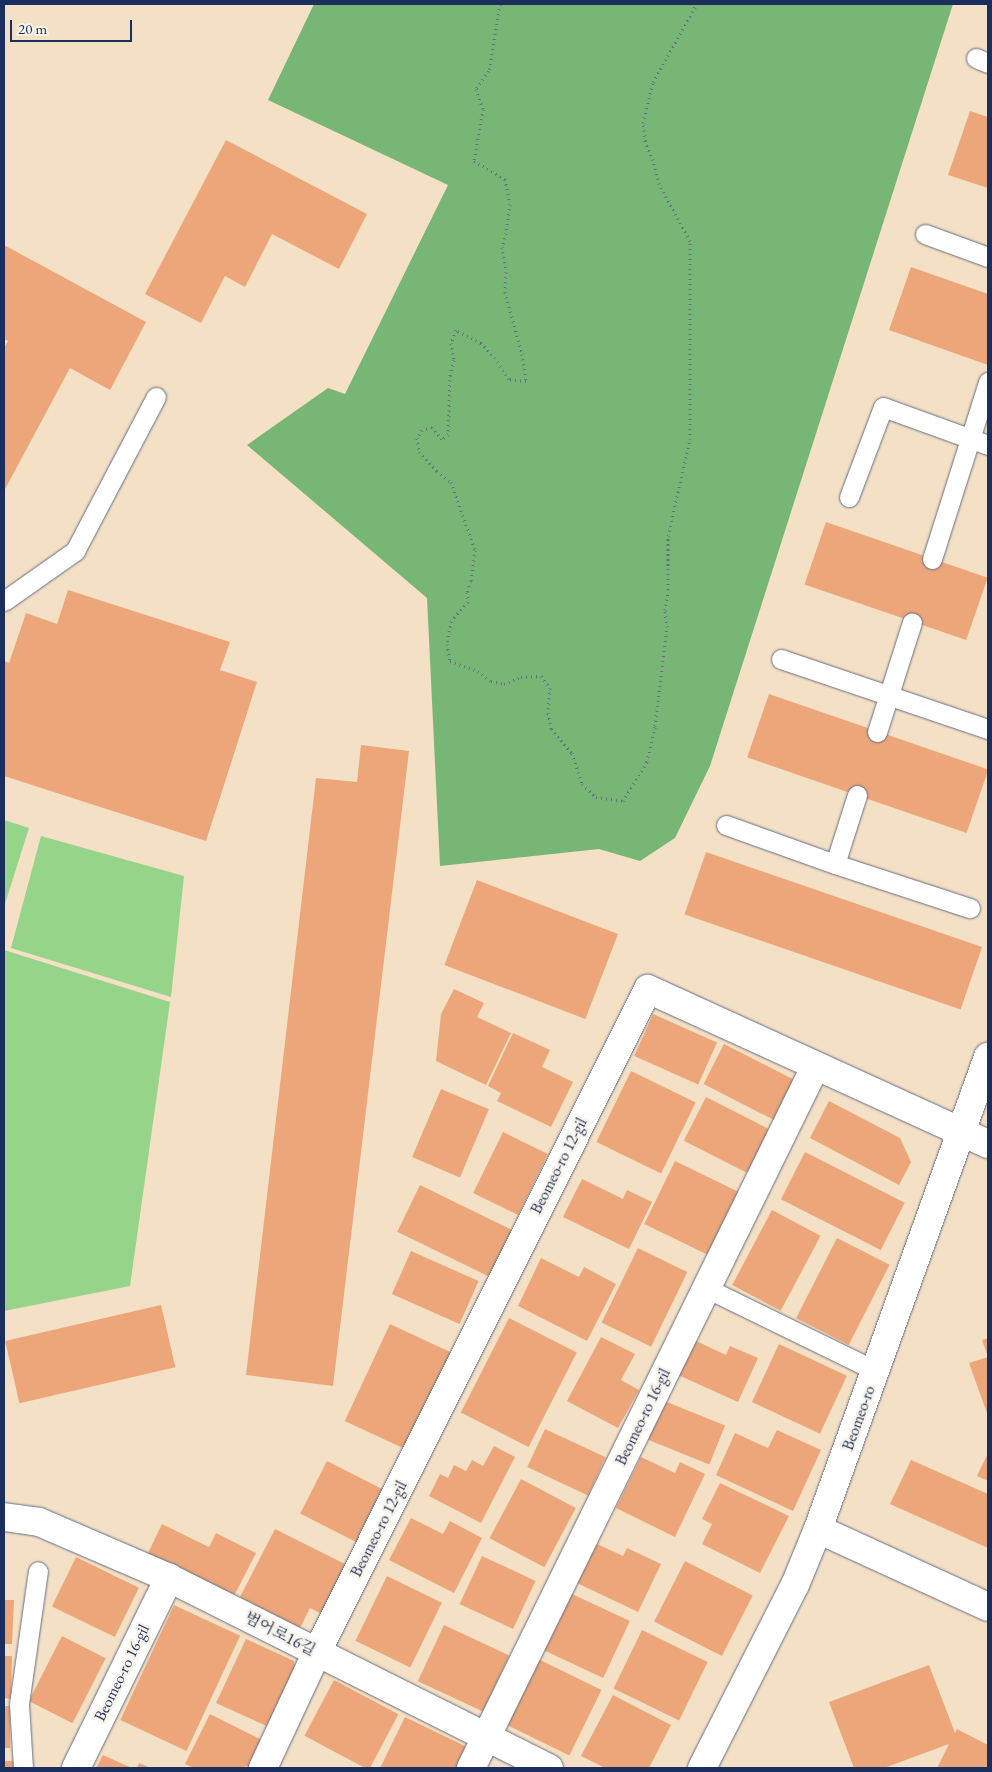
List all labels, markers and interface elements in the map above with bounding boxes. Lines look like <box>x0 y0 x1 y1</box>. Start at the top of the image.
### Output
scale bar <box>12 10 135 42</box>
text: 20 m <box>18 19 47 38</box>
street label: Beomeo-ro 12-gil <box>527 1115 591 1217</box>
street label: Beomeo-ro 16-gil <box>611 1366 675 1468</box>
street label: Beomeo-ro <box>838 1383 880 1453</box>
street label: Beomeo-ro 12-gil <box>347 1478 411 1580</box>
street label: 범어로16길 <box>241 1608 319 1660</box>
street label: Beomeo-ro 16-gil <box>90 1622 154 1724</box>

